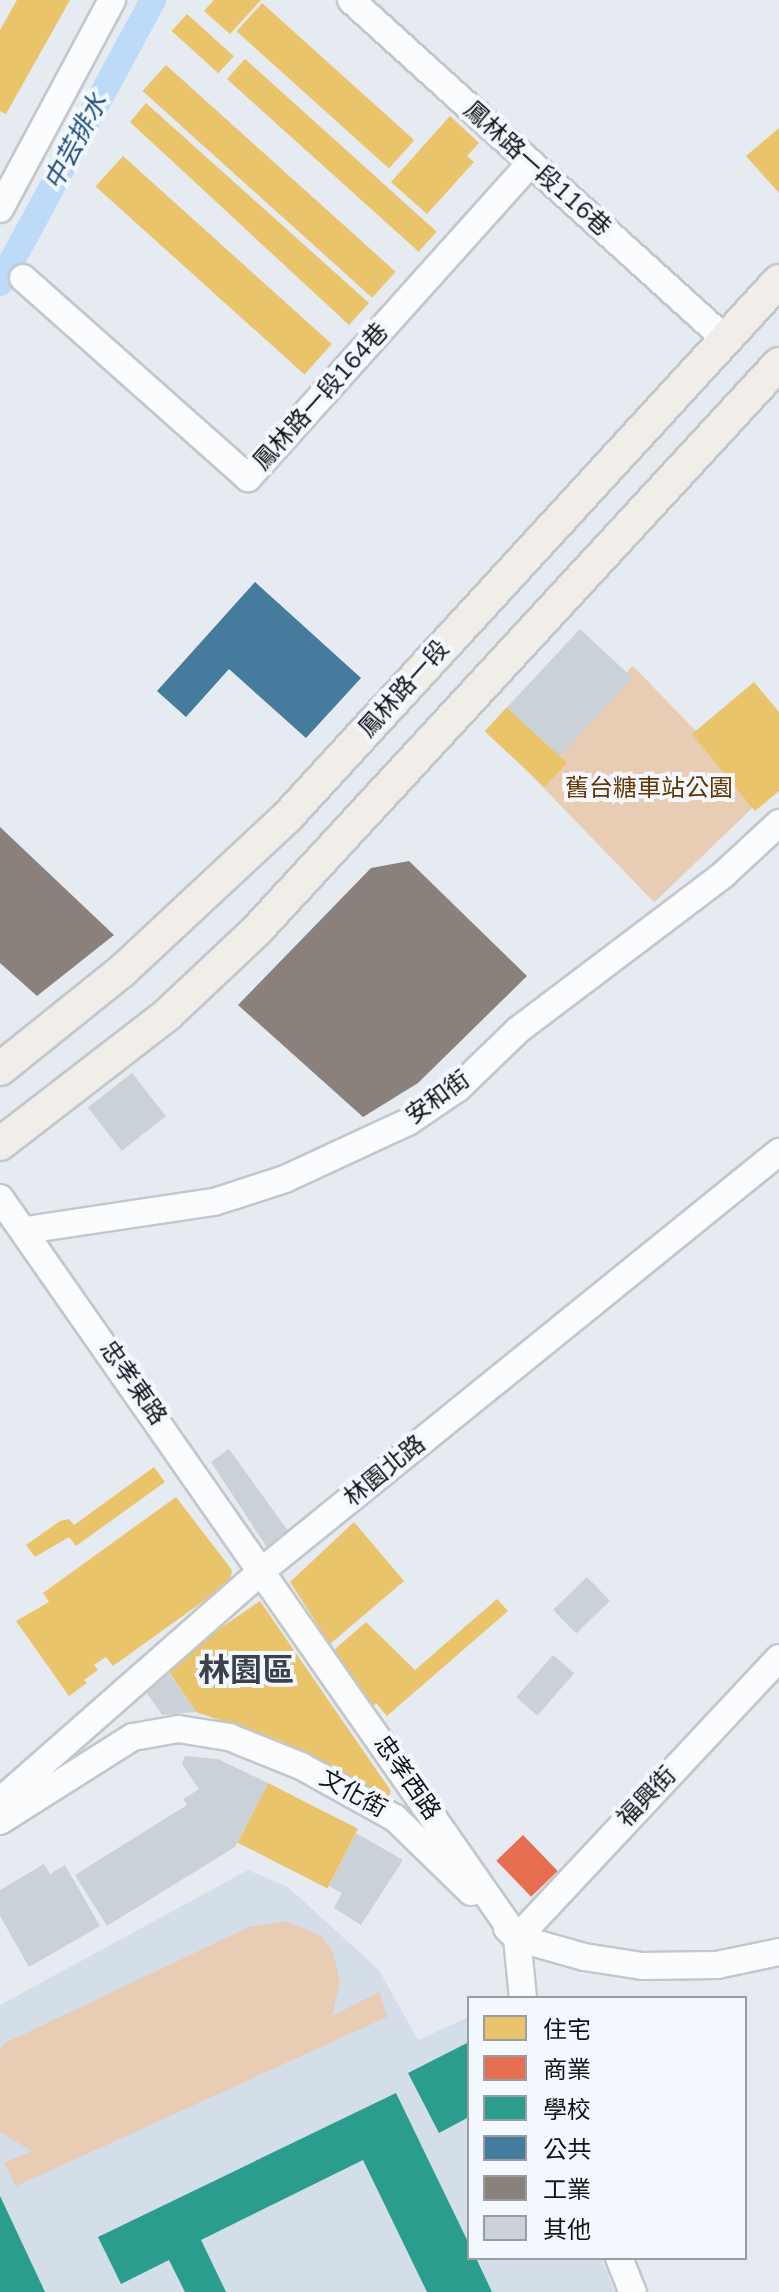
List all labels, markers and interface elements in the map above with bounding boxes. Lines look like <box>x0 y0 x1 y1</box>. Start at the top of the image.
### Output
water label: 中芸排水 <box>38 89 114 195</box>
street label: 鳳林路一段116巷 <box>458 96 616 242</box>
street label: 鳳林路一段164巷 <box>248 318 394 476</box>
street label: 鳳林路一段 <box>353 635 455 743</box>
park label: 舊台糖車站公園 <box>565 775 733 803</box>
street label: 安和街 <box>400 1065 476 1131</box>
street label: 忠孝東路 <box>94 1335 172 1431</box>
street label: 林園北路 <box>339 1430 431 1512</box>
district label: 林園區 <box>198 1652 294 1690</box>
street label: 忠孝西路 <box>368 1730 446 1826</box>
street label: 福興街 <box>612 1761 682 1833</box>
street label: 文化街 <box>315 1764 391 1824</box>
legend <box>467 1996 747 2260</box>
text: 住宅 <box>543 2014 591 2046</box>
text: 商業 <box>543 2054 591 2086</box>
text: 學校 <box>543 2094 591 2126</box>
text: 公共 <box>543 2134 591 2166</box>
text: 工業 <box>543 2174 591 2206</box>
text: 其他 <box>543 2214 591 2246</box>

